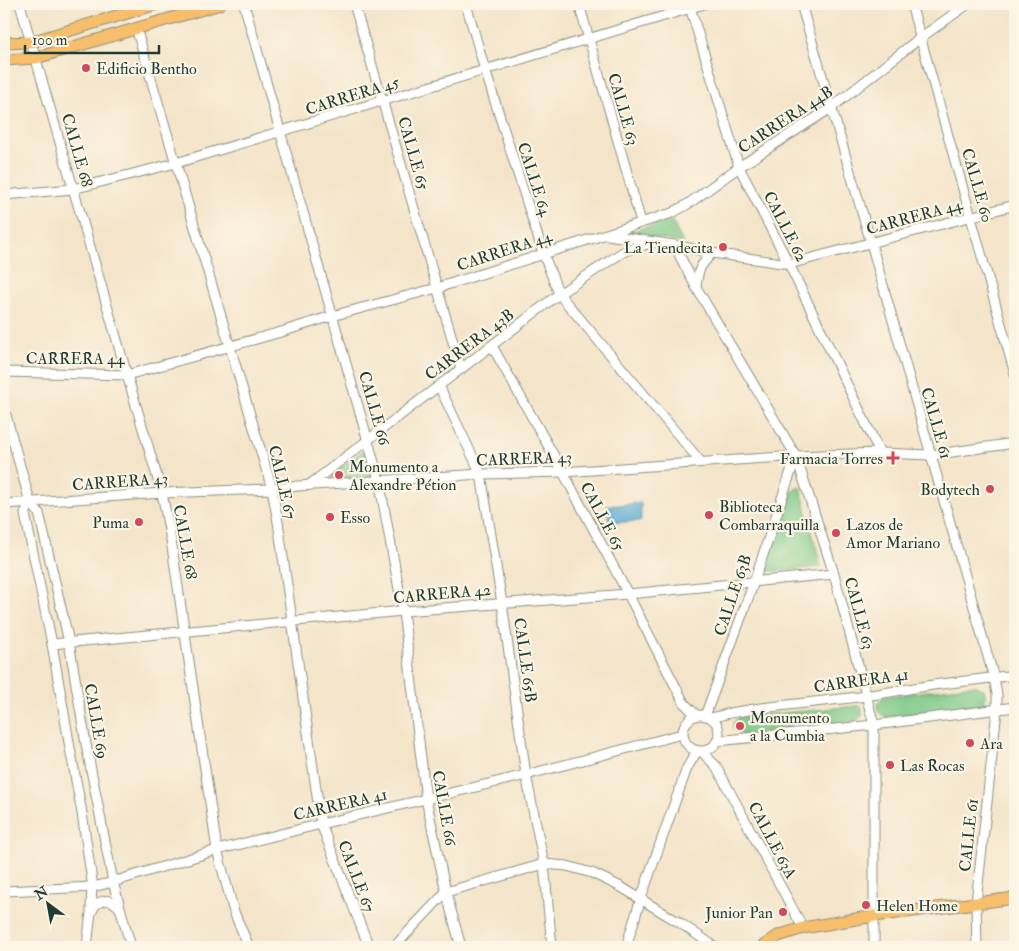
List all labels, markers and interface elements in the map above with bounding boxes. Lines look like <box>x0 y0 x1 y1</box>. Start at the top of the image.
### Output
scale bar <box>25 22 159 54</box>
text: 100 m <box>32 31 68 50</box>
place label: Edificio Bentho <box>96 59 197 79</box>
marker: Edificio Bentho <box>80 62 92 74</box>
street label: CALLE 63 <box>603 71 643 148</box>
street label: CARRERA 45 <box>303 72 402 120</box>
street label: CARRERA 44B <box>734 82 837 158</box>
street label: CALLE 68 <box>57 111 97 190</box>
street label: CALLE 65 <box>393 114 433 192</box>
street label: CALLE 64 <box>513 140 556 220</box>
street label: CALLE 60 <box>957 146 997 225</box>
street label: CALLE 62 <box>759 188 811 265</box>
street label: CARRERA 44 <box>864 194 966 239</box>
street label: CARRERA 44 <box>454 226 556 276</box>
place label: La Tiendecita <box>624 238 713 258</box>
marker: La Tiendecita <box>717 241 729 253</box>
street label: CARRERA 43B <box>421 305 518 385</box>
street label: CARRERA 44 <box>26 349 126 369</box>
street label: CALLE 66 <box>354 369 394 448</box>
street label: CALLE 61 <box>916 385 956 461</box>
street label: CALLE 67 <box>264 443 300 522</box>
street label: CARRERA 43 <box>476 447 572 471</box>
place label: Farmacia Torres <box>780 449 883 469</box>
marker: Farmacia Torres <box>887 452 899 464</box>
place label: Monumento a Alexandre Pétion <box>348 457 457 495</box>
street label: CARRERA 43 <box>71 469 169 495</box>
marker: Monumento a Alexandre Pétion <box>333 469 345 481</box>
street label: CALLE 65 <box>576 479 629 554</box>
place label: Bodytech <box>920 480 981 500</box>
marker: Bodytech <box>984 483 996 495</box>
place label: Biblioteca Combarraquilla <box>719 497 820 535</box>
street label: CALLE 68 <box>169 503 202 582</box>
place label: Esso <box>340 508 370 528</box>
marker: Biblioteca Combarraquilla <box>703 509 715 521</box>
marker: Esso <box>324 511 336 523</box>
place label: Puma <box>92 513 129 533</box>
place label: Lazos de Amor Mariano <box>845 515 941 553</box>
marker: Puma <box>133 516 145 528</box>
marker: Lazos de Amor Mariano <box>830 527 842 539</box>
street label: CALLE 63B <box>710 552 756 639</box>
street label: CALLE 63 <box>840 575 878 652</box>
street label: CARRERA 42 <box>392 580 492 608</box>
street label: CALLE 65B <box>509 616 541 704</box>
street label: CARRERA 41 <box>812 664 910 698</box>
street label: CALLE 69 <box>80 682 112 760</box>
place label: Monumento a la Cumbia <box>750 708 830 746</box>
marker: Monumento a la Cumbia <box>734 720 746 732</box>
place label: Ara <box>979 734 1003 754</box>
marker: Ara <box>964 737 976 749</box>
place label: Las Rocas <box>900 756 965 776</box>
marker: Las Rocas <box>884 759 896 771</box>
street label: CALLE 66 <box>428 769 461 848</box>
street label: CARRERA 41 <box>291 784 389 825</box>
street label: CALLE 61 <box>955 797 983 873</box>
street label: CALLE 63A <box>743 799 801 882</box>
street label: CALLE 67 <box>333 838 379 916</box>
north arrow <box>22 878 72 928</box>
text: N <box>31 883 52 904</box>
place label: Helen Home <box>876 896 958 916</box>
marker: Helen Home <box>860 899 872 911</box>
place label: Junior Pan <box>704 903 773 924</box>
marker: Junior Pan <box>777 906 789 918</box>

